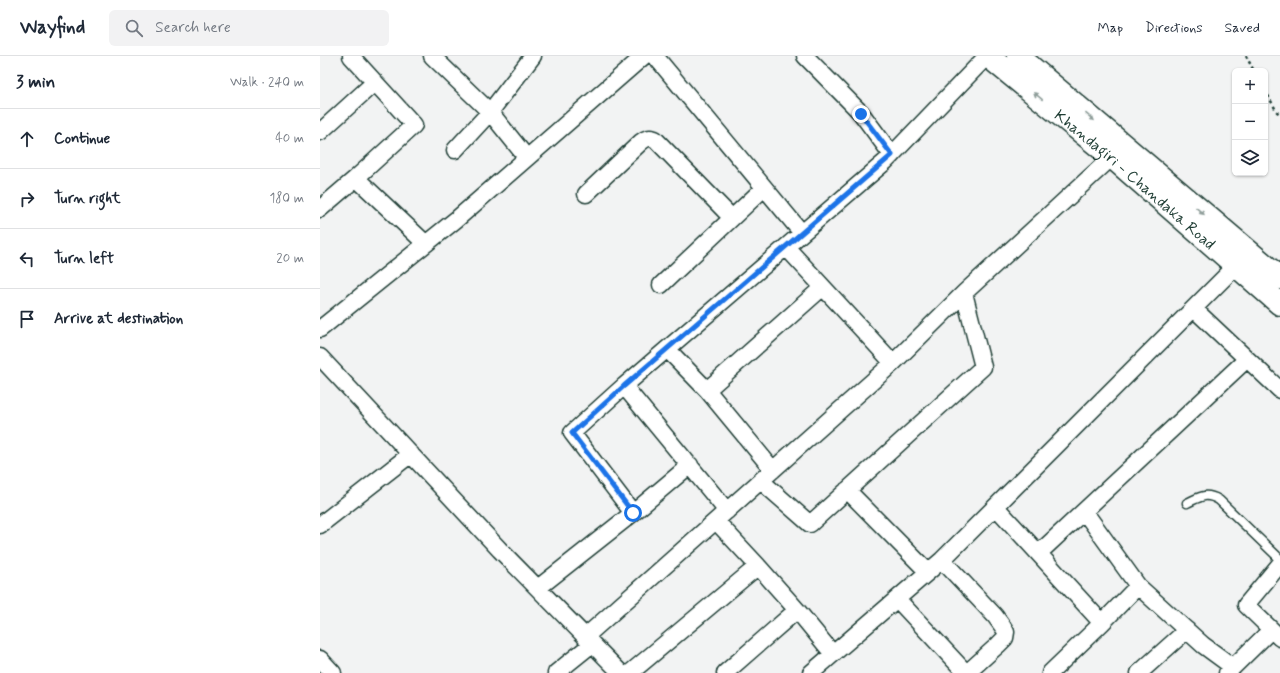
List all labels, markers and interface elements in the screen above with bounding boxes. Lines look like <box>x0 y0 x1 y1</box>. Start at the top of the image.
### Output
search box <box>109 10 389 46</box>
text: Wayfind <box>20 15 85 40</box>
icon: search <box>123 17 145 39</box>
text: Search here <box>155 18 231 38</box>
text: Map <box>1097 19 1123 37</box>
text: Directions <box>1145 19 1203 37</box>
text: Saved <box>1225 19 1260 37</box>
map controls <box>1232 68 1268 176</box>
button: + <box>1232 68 1268 104</box>
text: 3 min <box>16 71 55 93</box>
text: Walk · 240 m <box>230 74 304 91</box>
one-way arrow <box>1032 92 1043 101</box>
button: − <box>1232 104 1268 140</box>
route end <box>852 105 870 123</box>
street label: Khandagiri - Chandaka Road <box>1050 105 1219 255</box>
one-way arrow <box>1085 113 1096 122</box>
icon: ahead <box>16 128 38 150</box>
text: Continue <box>54 129 110 149</box>
text: 40 m <box>275 130 304 147</box>
button: layers <box>1232 140 1268 176</box>
icon: right <box>16 188 38 210</box>
text: Turn right <box>54 189 121 209</box>
text: 180 m <box>269 190 304 207</box>
one-way arrow <box>1195 206 1205 215</box>
icon: left <box>16 248 38 270</box>
text: Turn left <box>54 249 114 269</box>
text: 20 m <box>276 250 304 267</box>
icon: arrive <box>16 308 38 330</box>
text: Arrive at destination <box>54 309 183 329</box>
route start <box>624 504 642 522</box>

